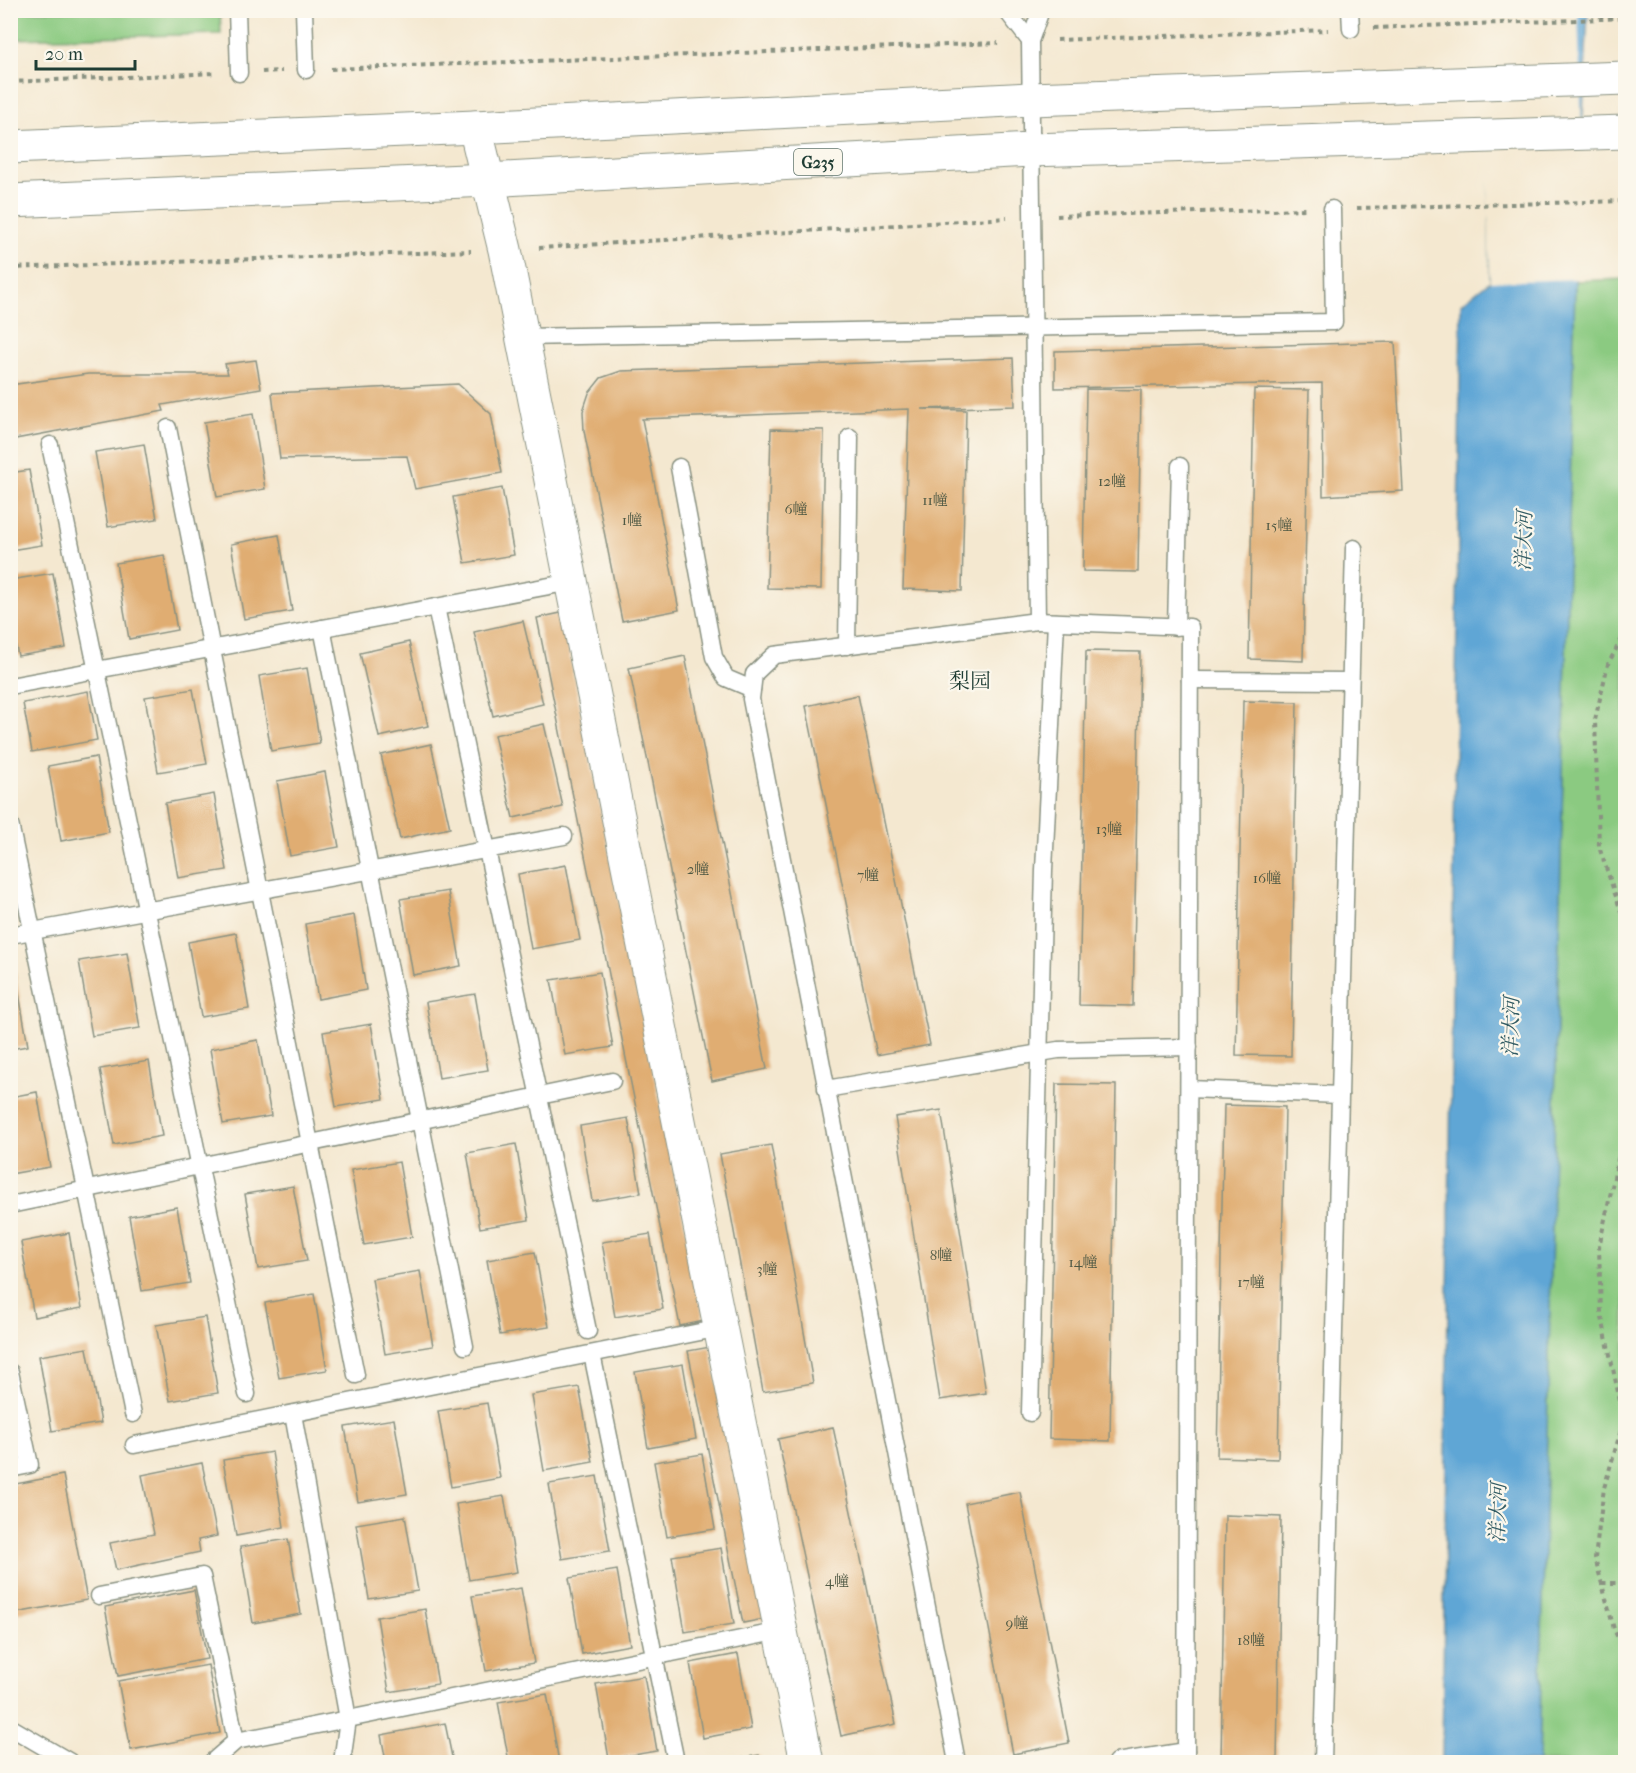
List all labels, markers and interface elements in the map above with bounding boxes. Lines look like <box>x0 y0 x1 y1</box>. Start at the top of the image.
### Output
scale bar <box>36 33 135 71</box>
text: 20 m <box>45 44 83 65</box>
road number: G235 <box>794 149 842 175</box>
house number: 12幢 <box>1098 472 1126 490</box>
house number: 11幢 <box>922 491 948 509</box>
house number: 6幢 <box>784 500 808 518</box>
water label: 洋大河 <box>1511 508 1537 571</box>
house number: 1幢 <box>622 511 642 529</box>
house number: 15幢 <box>1266 516 1292 534</box>
district label: 梨园 <box>949 669 991 693</box>
house number: 13幢 <box>1096 820 1122 838</box>
house number: 2幢 <box>687 860 709 878</box>
house number: 7幢 <box>857 866 879 884</box>
house number: 16幢 <box>1253 869 1281 887</box>
water label: 洋大河 <box>1498 994 1524 1057</box>
house number: 8幢 <box>930 1246 952 1264</box>
house number: 14幢 <box>1068 1253 1098 1271</box>
house number: 3幢 <box>756 1260 778 1278</box>
house number: 17幢 <box>1237 1273 1265 1291</box>
water label: 洋大河 <box>1485 1480 1511 1543</box>
house number: 4幢 <box>825 1572 849 1590</box>
house number: 9幢 <box>1006 1614 1028 1632</box>
house number: 18幢 <box>1237 1631 1265 1649</box>

